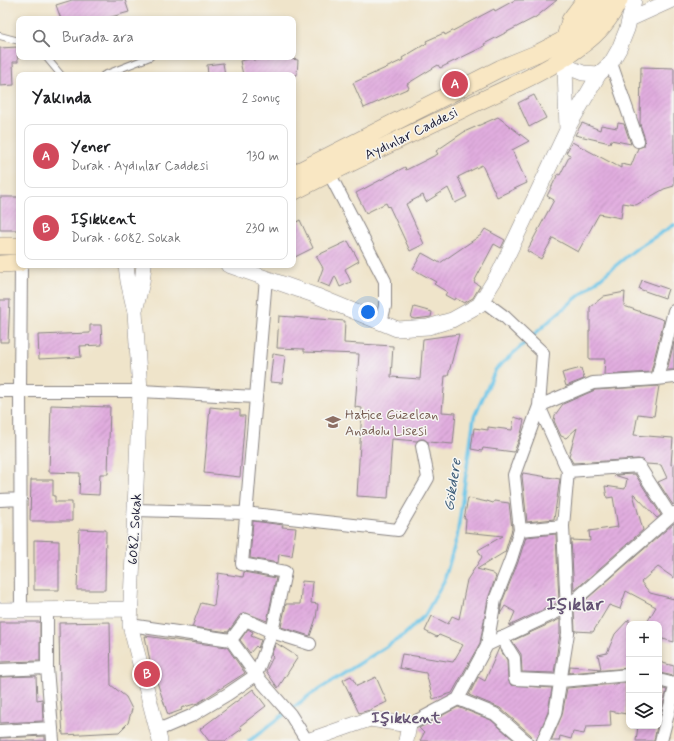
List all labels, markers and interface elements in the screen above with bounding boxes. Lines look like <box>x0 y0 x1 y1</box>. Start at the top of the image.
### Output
search box <box>16 16 296 60</box>
icon: search <box>30 27 52 49</box>
text: Burada ara <box>62 28 134 48</box>
pin: A <box>442 69 468 99</box>
text: Yakında <box>32 87 92 109</box>
text: 2 sonuç <box>242 90 280 107</box>
street label: Aydınlar Caddesi <box>362 103 461 164</box>
text: Yener <box>71 138 110 158</box>
text: A <box>42 148 50 165</box>
text: 130 m <box>246 148 279 165</box>
text: Durak · Aydınlar Caddesi <box>71 158 209 175</box>
text: Işıkkent <box>71 210 136 230</box>
text: B <box>42 220 50 237</box>
text: 230 m <box>245 220 279 237</box>
text: Durak · 6082. Sokak <box>71 230 181 247</box>
your location <box>358 302 378 322</box>
place label: Hatice Güzelcan Anadolu Lisesi <box>345 406 438 440</box>
school or university icon: Hatice Güzelcan Anadolu Lisesi <box>324 413 342 431</box>
water label: Gökdere <box>439 456 467 513</box>
street label: 6082. Sokak <box>124 493 146 565</box>
district label: Işıklar <box>547 593 604 617</box>
map controls <box>626 621 662 729</box>
button: + <box>626 621 662 657</box>
button: − <box>626 657 662 693</box>
pin: B <box>134 659 160 689</box>
button: layers <box>626 693 662 729</box>
district label: Işıkkent <box>371 708 441 729</box>

